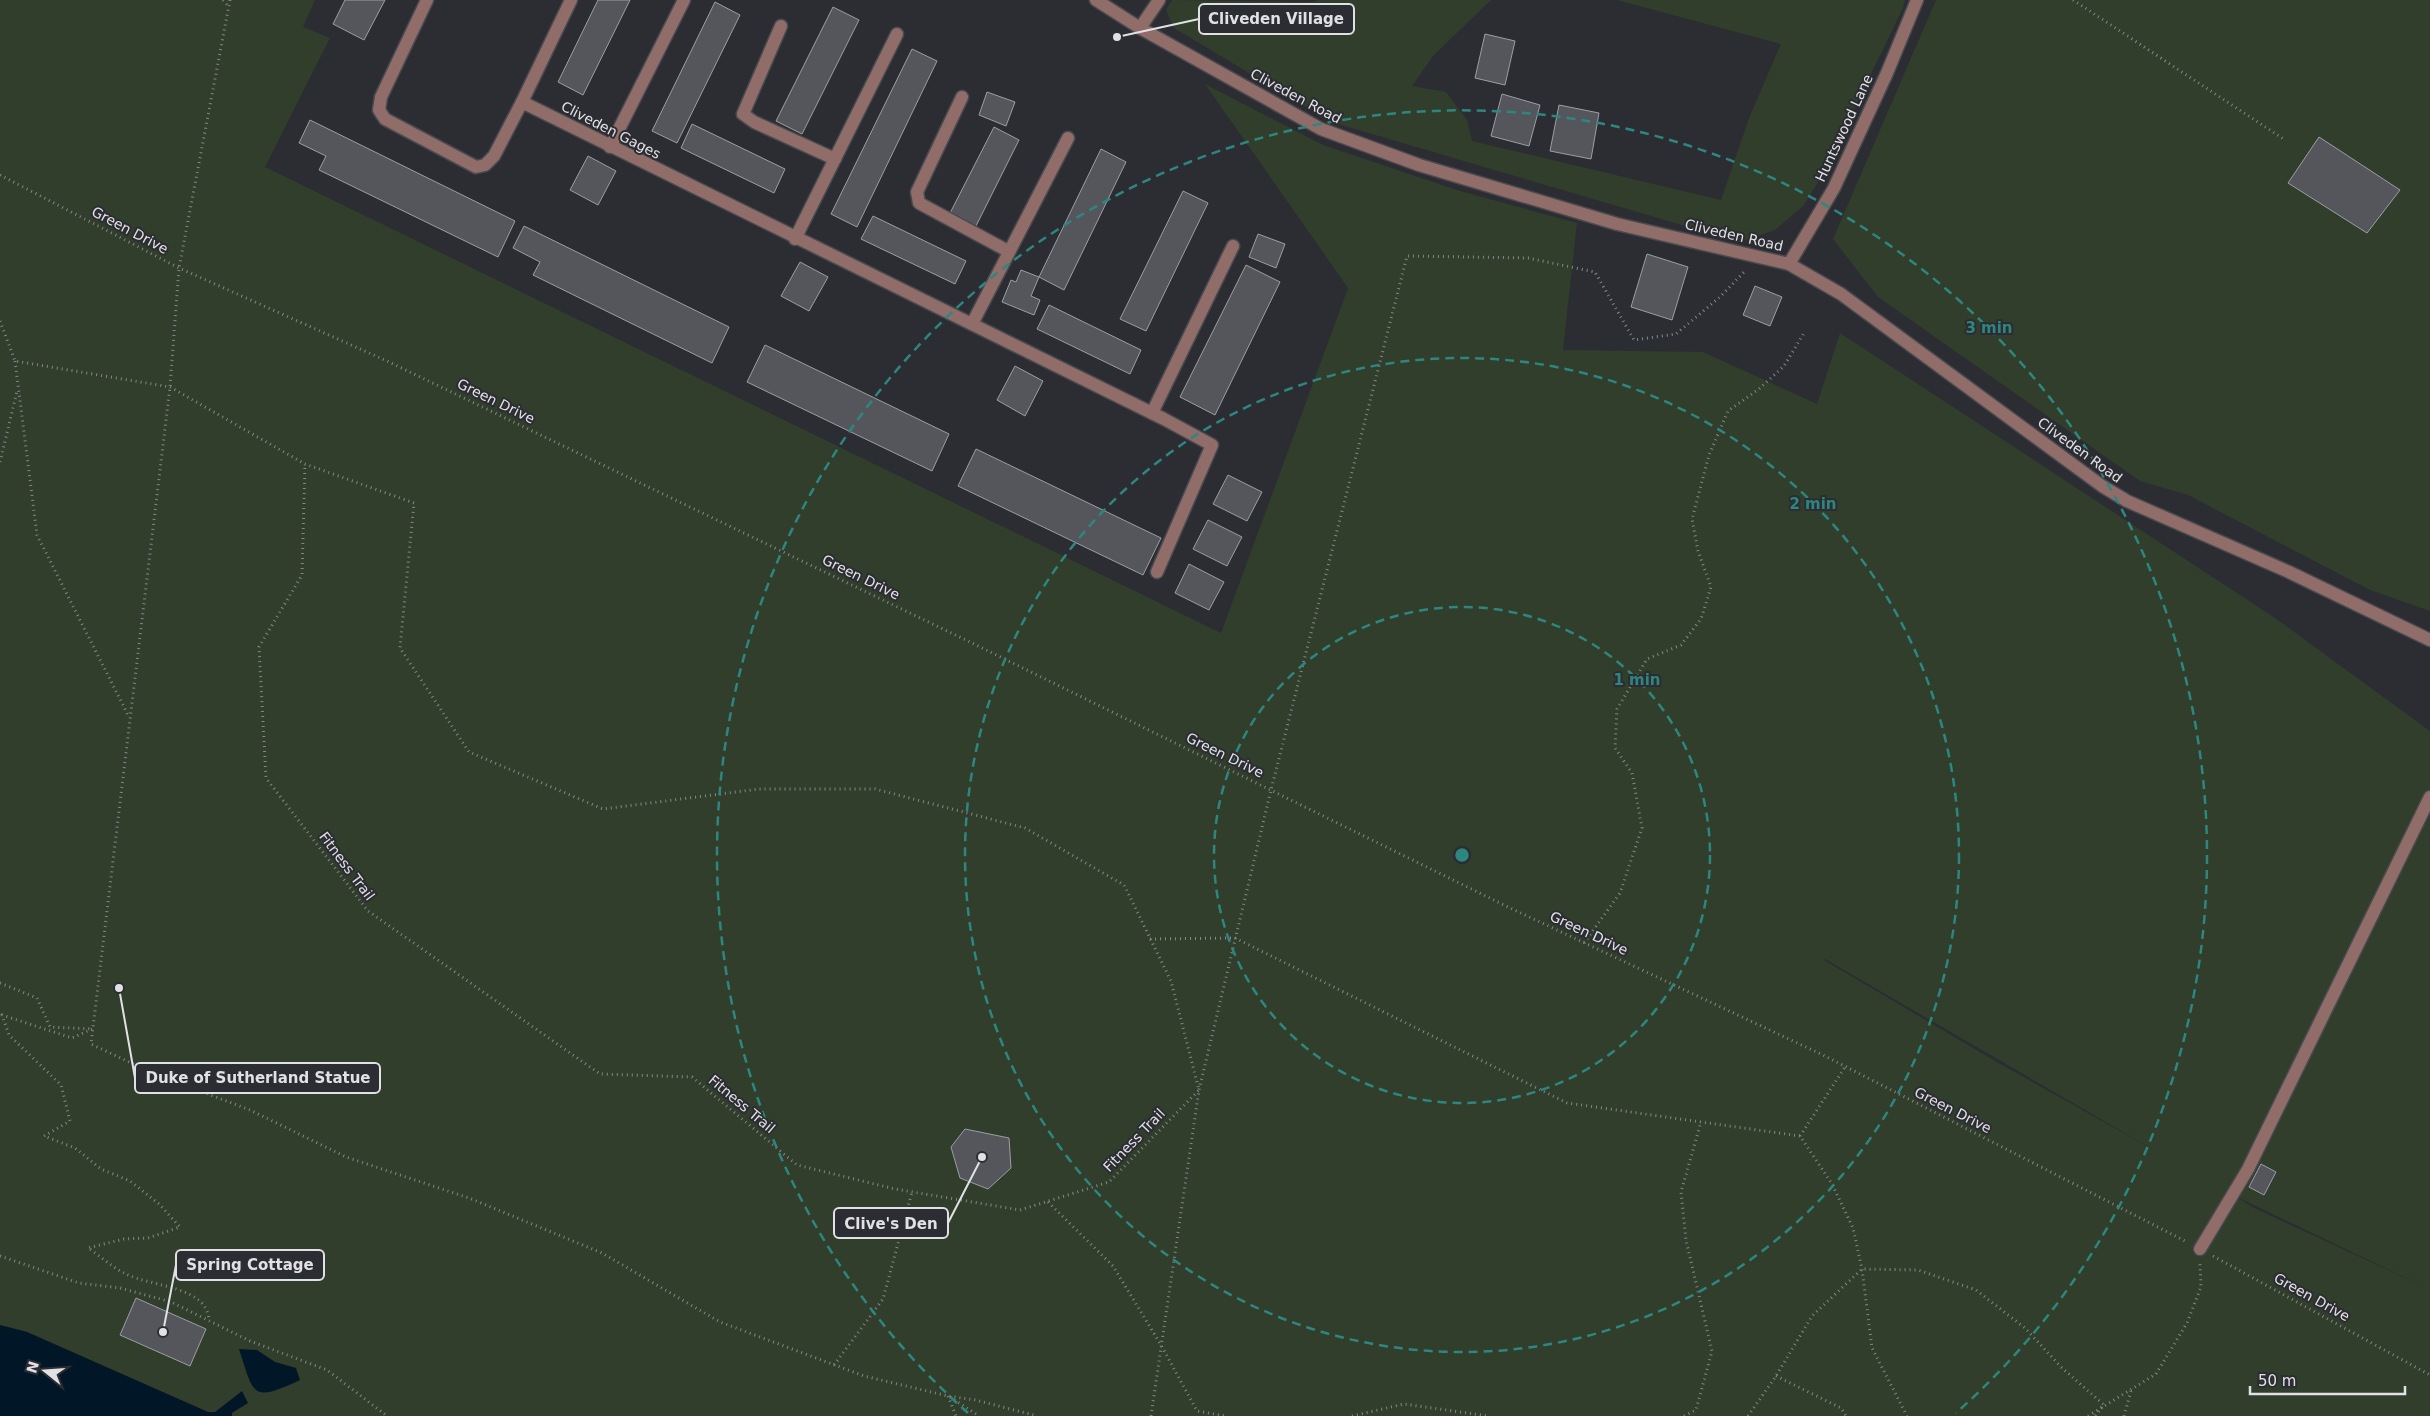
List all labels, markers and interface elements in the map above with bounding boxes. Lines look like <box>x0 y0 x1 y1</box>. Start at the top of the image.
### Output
callout: Cliveden Village <box>1199 4 1354 34</box>
text: Cliveden Village <box>1208 10 1344 28</box>
street label: Cliveden Road <box>1248 65 1344 127</box>
street label: Huntswood Lane <box>1812 72 1876 184</box>
street label: Cliveden Gages <box>559 98 663 162</box>
street label: Green Drive <box>89 203 171 257</box>
street label: Cliveden Road <box>1683 216 1785 254</box>
text: 3 min <box>1965 319 2013 337</box>
street label: Green Drive <box>455 375 537 427</box>
street label: Cliveden Road <box>2035 414 2125 486</box>
text: 2 min <box>1789 495 1837 513</box>
street label: Green Drive <box>820 551 902 603</box>
text: 1 min <box>1613 671 1661 689</box>
street label: Green Drive <box>1184 729 1266 781</box>
street label: Fitness Trail <box>316 829 378 903</box>
centre of rings <box>1453 846 1471 864</box>
street label: Green Drive <box>1547 908 1631 958</box>
callout: Duke of Sutherland Statue <box>135 1063 380 1093</box>
text: Duke of Sutherland Statue <box>145 1069 371 1087</box>
street label: Fitness Trail <box>706 1072 778 1136</box>
street label: Green Drive <box>1912 1084 1994 1136</box>
street label: Fitness Trail <box>1100 1105 1168 1175</box>
callout: Clive's Den <box>834 1208 948 1238</box>
text: Clive's Den <box>844 1215 938 1233</box>
callout: Spring Cottage <box>176 1250 324 1280</box>
text: Spring Cottage <box>186 1256 314 1274</box>
street label: Green Drive <box>2271 1270 2353 1324</box>
north arrow <box>20 1346 70 1396</box>
text: N <box>23 1359 42 1375</box>
scale bar <box>2250 1364 2405 1396</box>
text: 50 m <box>2258 1372 2296 1390</box>

